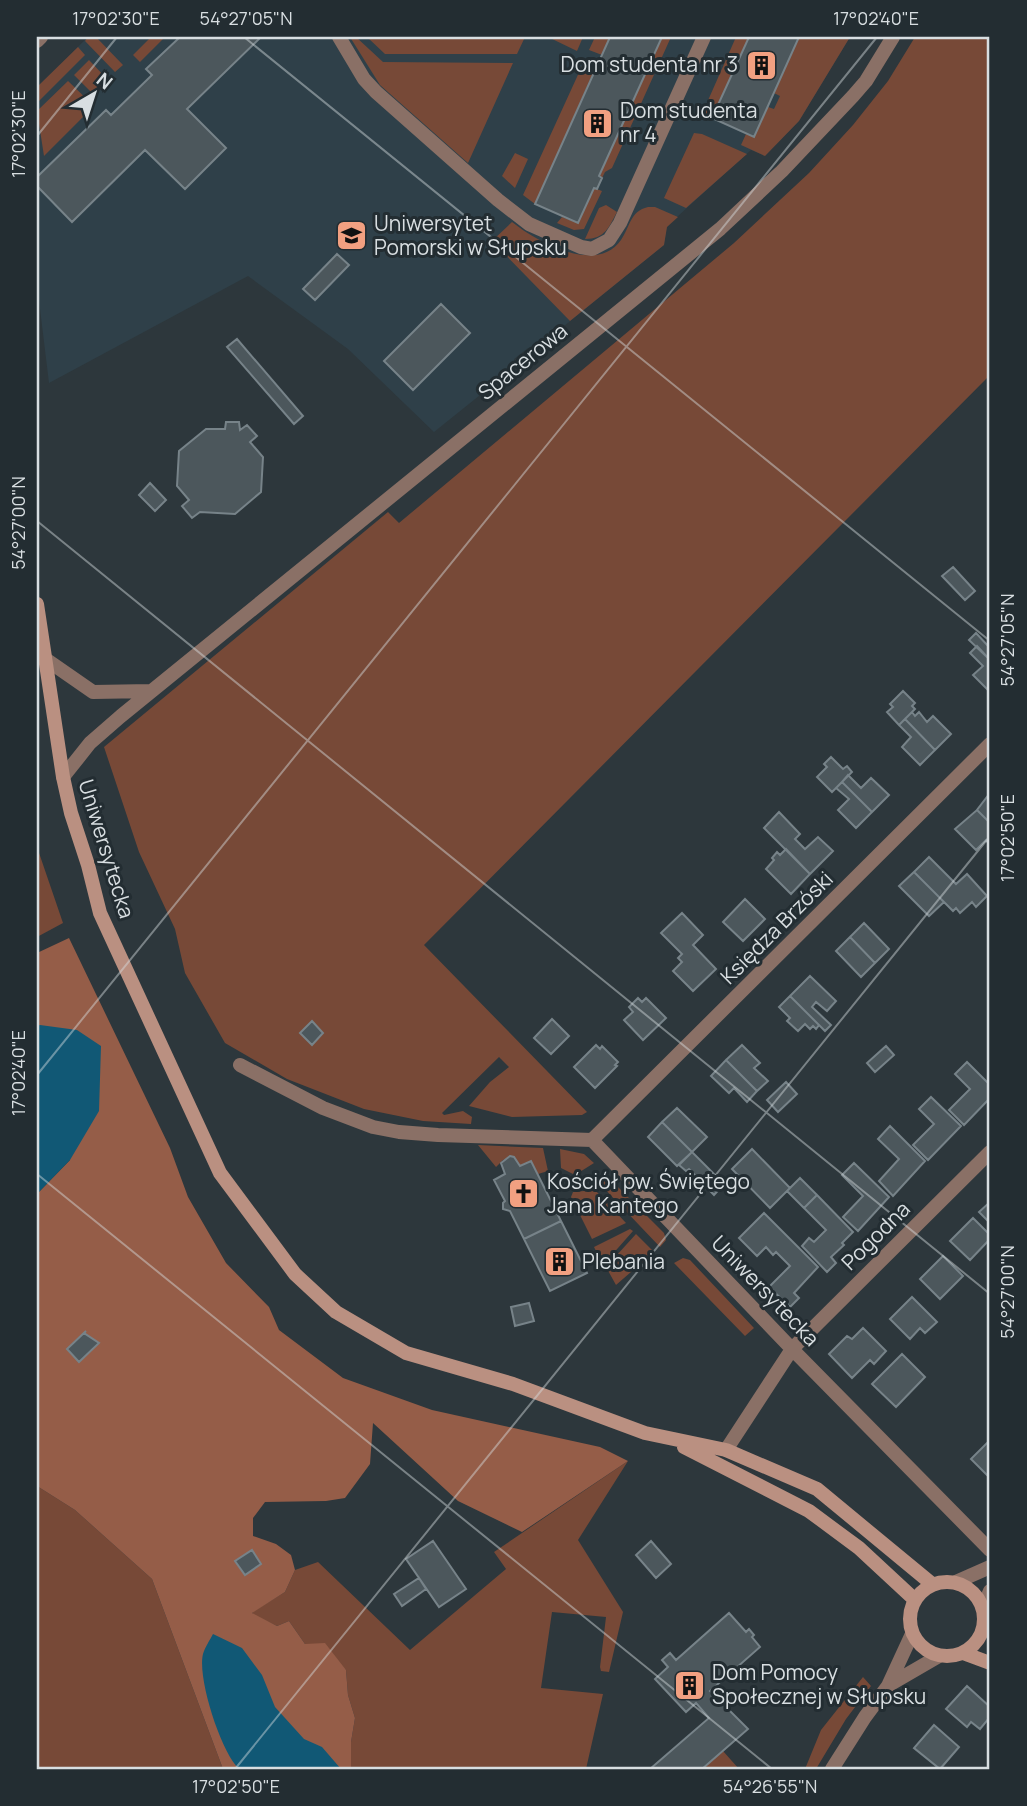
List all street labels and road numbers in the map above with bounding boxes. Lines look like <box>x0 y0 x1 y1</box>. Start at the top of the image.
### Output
street label: Spacerowa <box>472 317 573 406</box>
street label: Uniwersytecka <box>73 776 141 922</box>
street label: Księdza Brzóski <box>714 865 839 990</box>
street label: Pogodna <box>835 1195 916 1276</box>
street label: Uniwersytecka <box>706 1229 826 1352</box>

